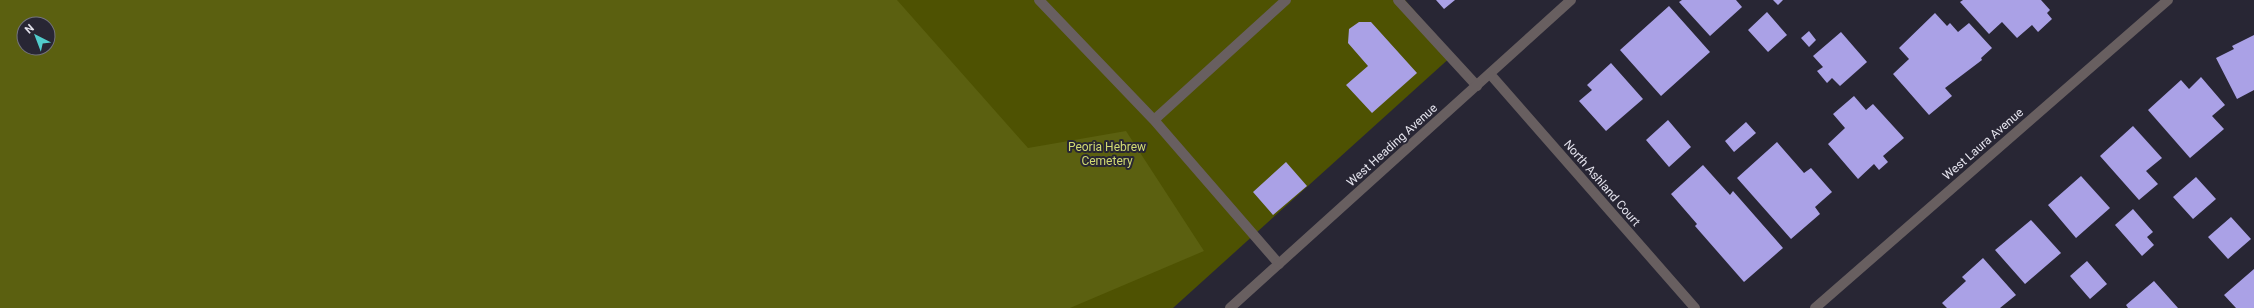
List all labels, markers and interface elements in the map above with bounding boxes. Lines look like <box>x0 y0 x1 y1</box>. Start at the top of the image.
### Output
north arrow <box>16 16 56 56</box>
text: N <box>22 21 37 36</box>
street label: West Heading Avenue <box>1344 101 1440 189</box>
street label: West Laura Avenue <box>1940 105 2026 183</box>
street label: North Ashland Court <box>1561 137 1643 229</box>
park label: Peoria Hebrew Cemetery <box>1068 140 1146 168</box>

